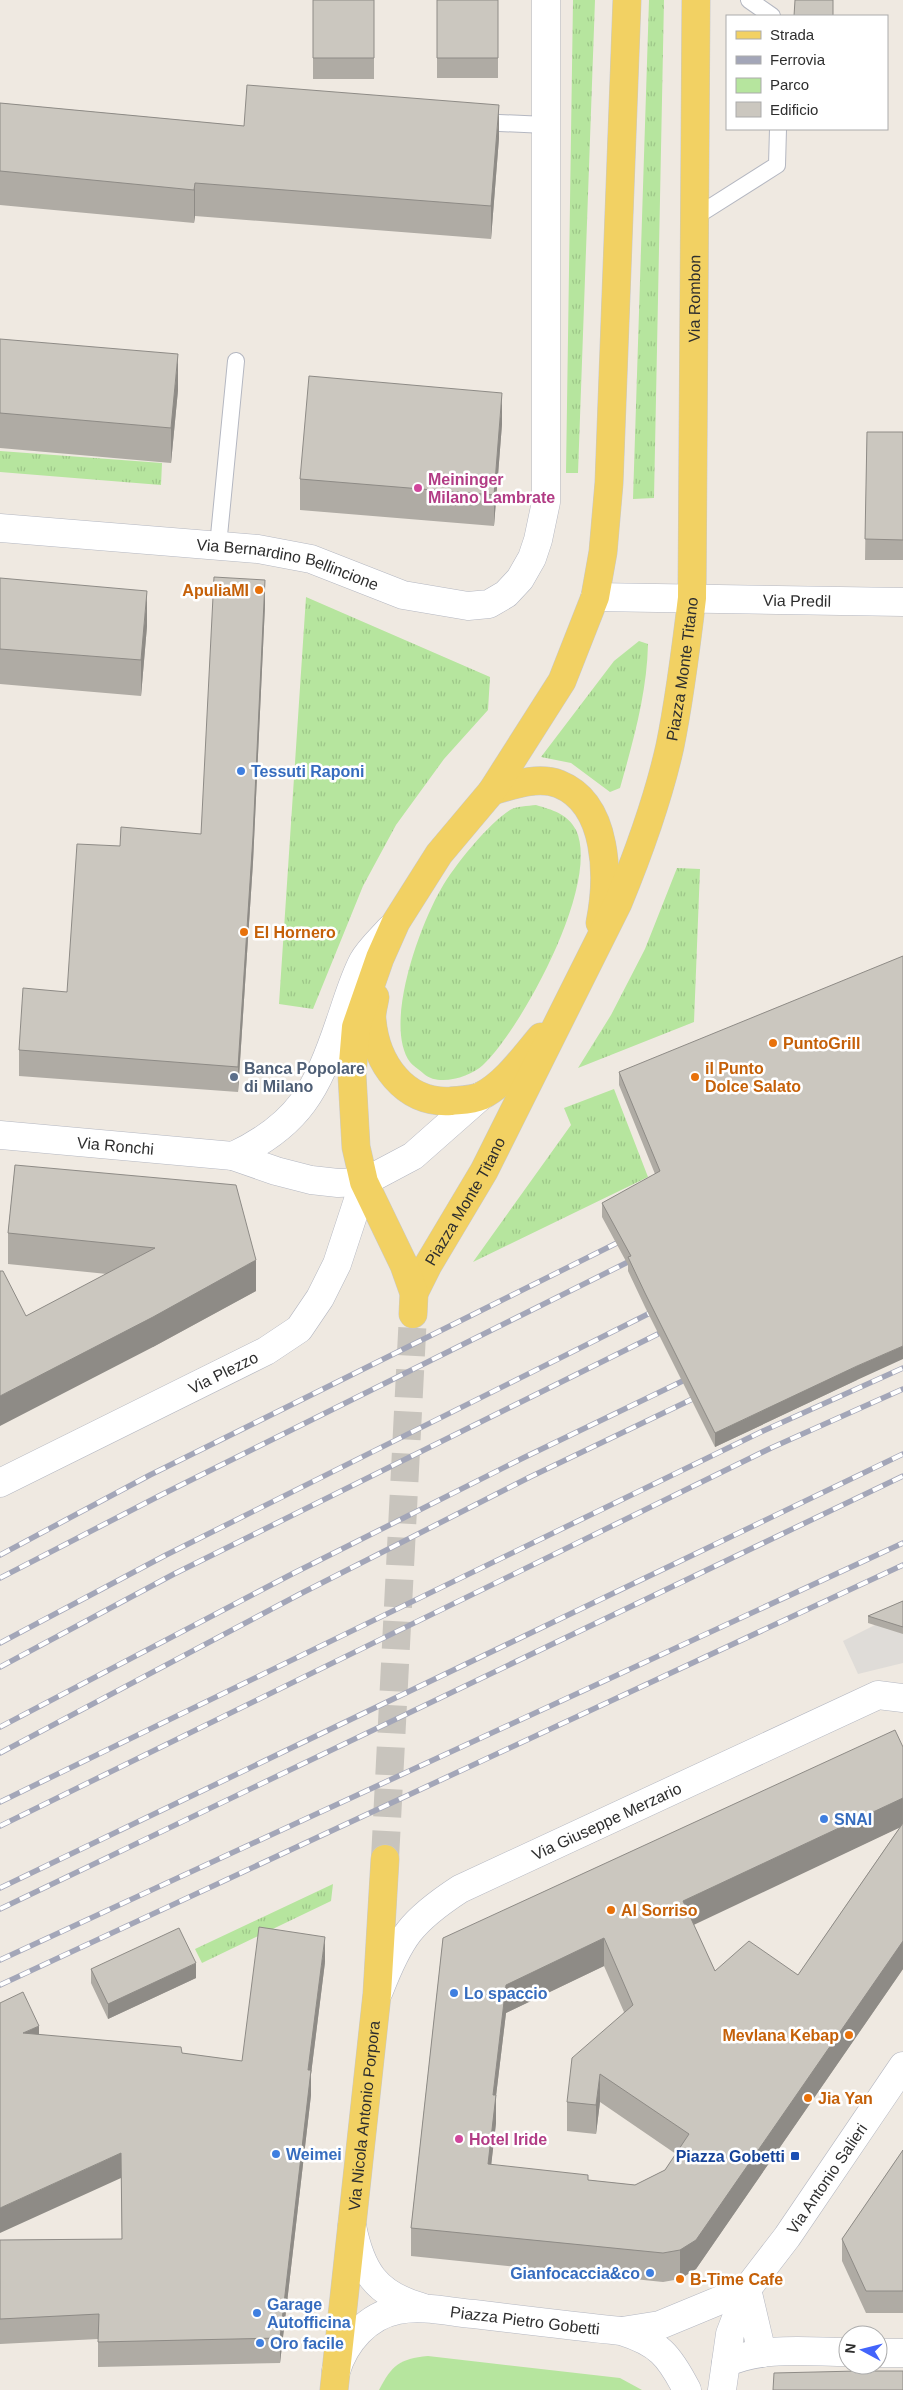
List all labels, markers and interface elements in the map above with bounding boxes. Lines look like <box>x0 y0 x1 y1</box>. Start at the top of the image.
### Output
legend <box>726 15 888 130</box>
text: Strada <box>770 26 815 43</box>
text: Ferrovia <box>770 51 826 68</box>
text: Parco <box>770 76 809 93</box>
text: Edificio <box>770 101 818 118</box>
street label: Via Rombon <box>686 255 703 343</box>
place label: Meininger Milano Lambrate <box>428 471 555 506</box>
marker: Meininger Milano Lambrate <box>412 482 424 494</box>
street label: Via Bernardino Bellincione <box>196 536 381 594</box>
place label: ApuliaMI <box>182 582 249 599</box>
marker: ApuliaMI <box>253 584 265 596</box>
street label: Via Predil <box>763 592 831 610</box>
street label: Piazza Monte Titano <box>663 596 701 742</box>
place label: Tessuti Raponi <box>251 763 365 780</box>
marker: Tessuti Raponi <box>235 765 247 777</box>
place label: El Hornero <box>254 924 336 941</box>
marker: El Hornero <box>238 926 250 938</box>
place label: PuntoGrill <box>783 1035 860 1052</box>
marker: PuntoGrill <box>767 1037 779 1049</box>
place label: Banca Popolare di Milano <box>244 1060 365 1095</box>
place label: il Punto Dolce Salato <box>705 1060 801 1095</box>
marker: Banca Popolare di Milano <box>228 1071 240 1083</box>
marker: il Punto Dolce Salato <box>689 1071 701 1083</box>
street label: Via Ronchi <box>76 1134 155 1158</box>
street label: Piazza Monte Titano <box>422 1134 509 1269</box>
street label: Via Plezzo <box>186 1348 261 1397</box>
street label: Via Giuseppe Merzario <box>529 1779 684 1863</box>
place label: SNAI <box>834 1811 872 1828</box>
marker: SNAI <box>818 1813 830 1825</box>
place label: Al Sorriso <box>621 1902 698 1919</box>
marker: Al Sorriso <box>605 1904 617 1916</box>
place label: Lo spaccio <box>464 1985 548 2002</box>
marker: Lo spaccio <box>448 1987 460 1999</box>
street label: Via Nicola Antonio Porpora <box>346 2020 383 2212</box>
place label: Mevlana Kebap <box>723 2027 839 2044</box>
marker: Mevlana Kebap <box>843 2029 855 2041</box>
place label: Jia Yan <box>818 2090 873 2107</box>
marker: Jia Yan <box>802 2092 814 2104</box>
street label: Via Antonio Salieri <box>784 2120 871 2237</box>
place label: Hotel Iride <box>469 2131 547 2148</box>
marker: Hotel Iride <box>453 2133 465 2145</box>
place label: Weimei <box>286 2146 342 2163</box>
marker: Weimei <box>270 2148 282 2160</box>
place label: Piazza Gobetti <box>676 2148 785 2165</box>
marker: Piazza Gobetti <box>789 2150 801 2162</box>
place label: Gianfocaccia&co <box>510 2265 640 2282</box>
marker: Gianfocaccia&co <box>644 2267 656 2279</box>
place label: B-Time Cafe <box>690 2271 783 2288</box>
marker: B-Time Cafe <box>674 2273 686 2285</box>
place label: Garage Autofficina <box>267 2296 351 2331</box>
street label: Piazza Pietro Gobetti <box>449 2303 601 2338</box>
marker: Garage Autofficina <box>251 2307 263 2319</box>
north arrow <box>838 2325 888 2375</box>
place label: Oro facile <box>270 2335 344 2352</box>
marker: Oro facile <box>254 2337 266 2349</box>
text: N <box>842 2342 859 2354</box>

